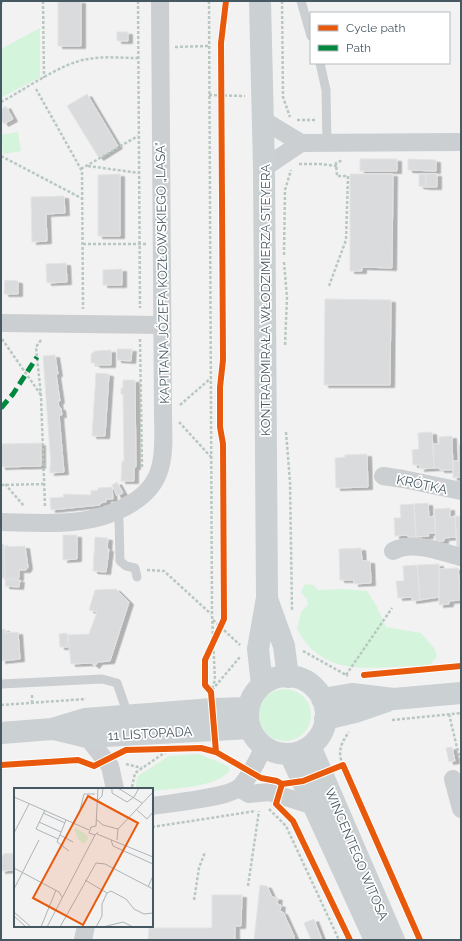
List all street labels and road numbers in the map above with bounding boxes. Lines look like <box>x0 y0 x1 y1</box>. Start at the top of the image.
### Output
street label: KAPITANA JÓZEFA KOZŁOWSKIEGO „LASA” <box>153 142 172 404</box>
street label: KONTRADMIRAŁA WŁODZIMIERZA STEYERA <box>258 164 273 436</box>
street label: KRÓTKA <box>395 472 449 497</box>
street label: 11 LISTOPADA <box>107 724 193 743</box>
street label: WINCENTEGO WITOSA <box>322 786 391 923</box>

